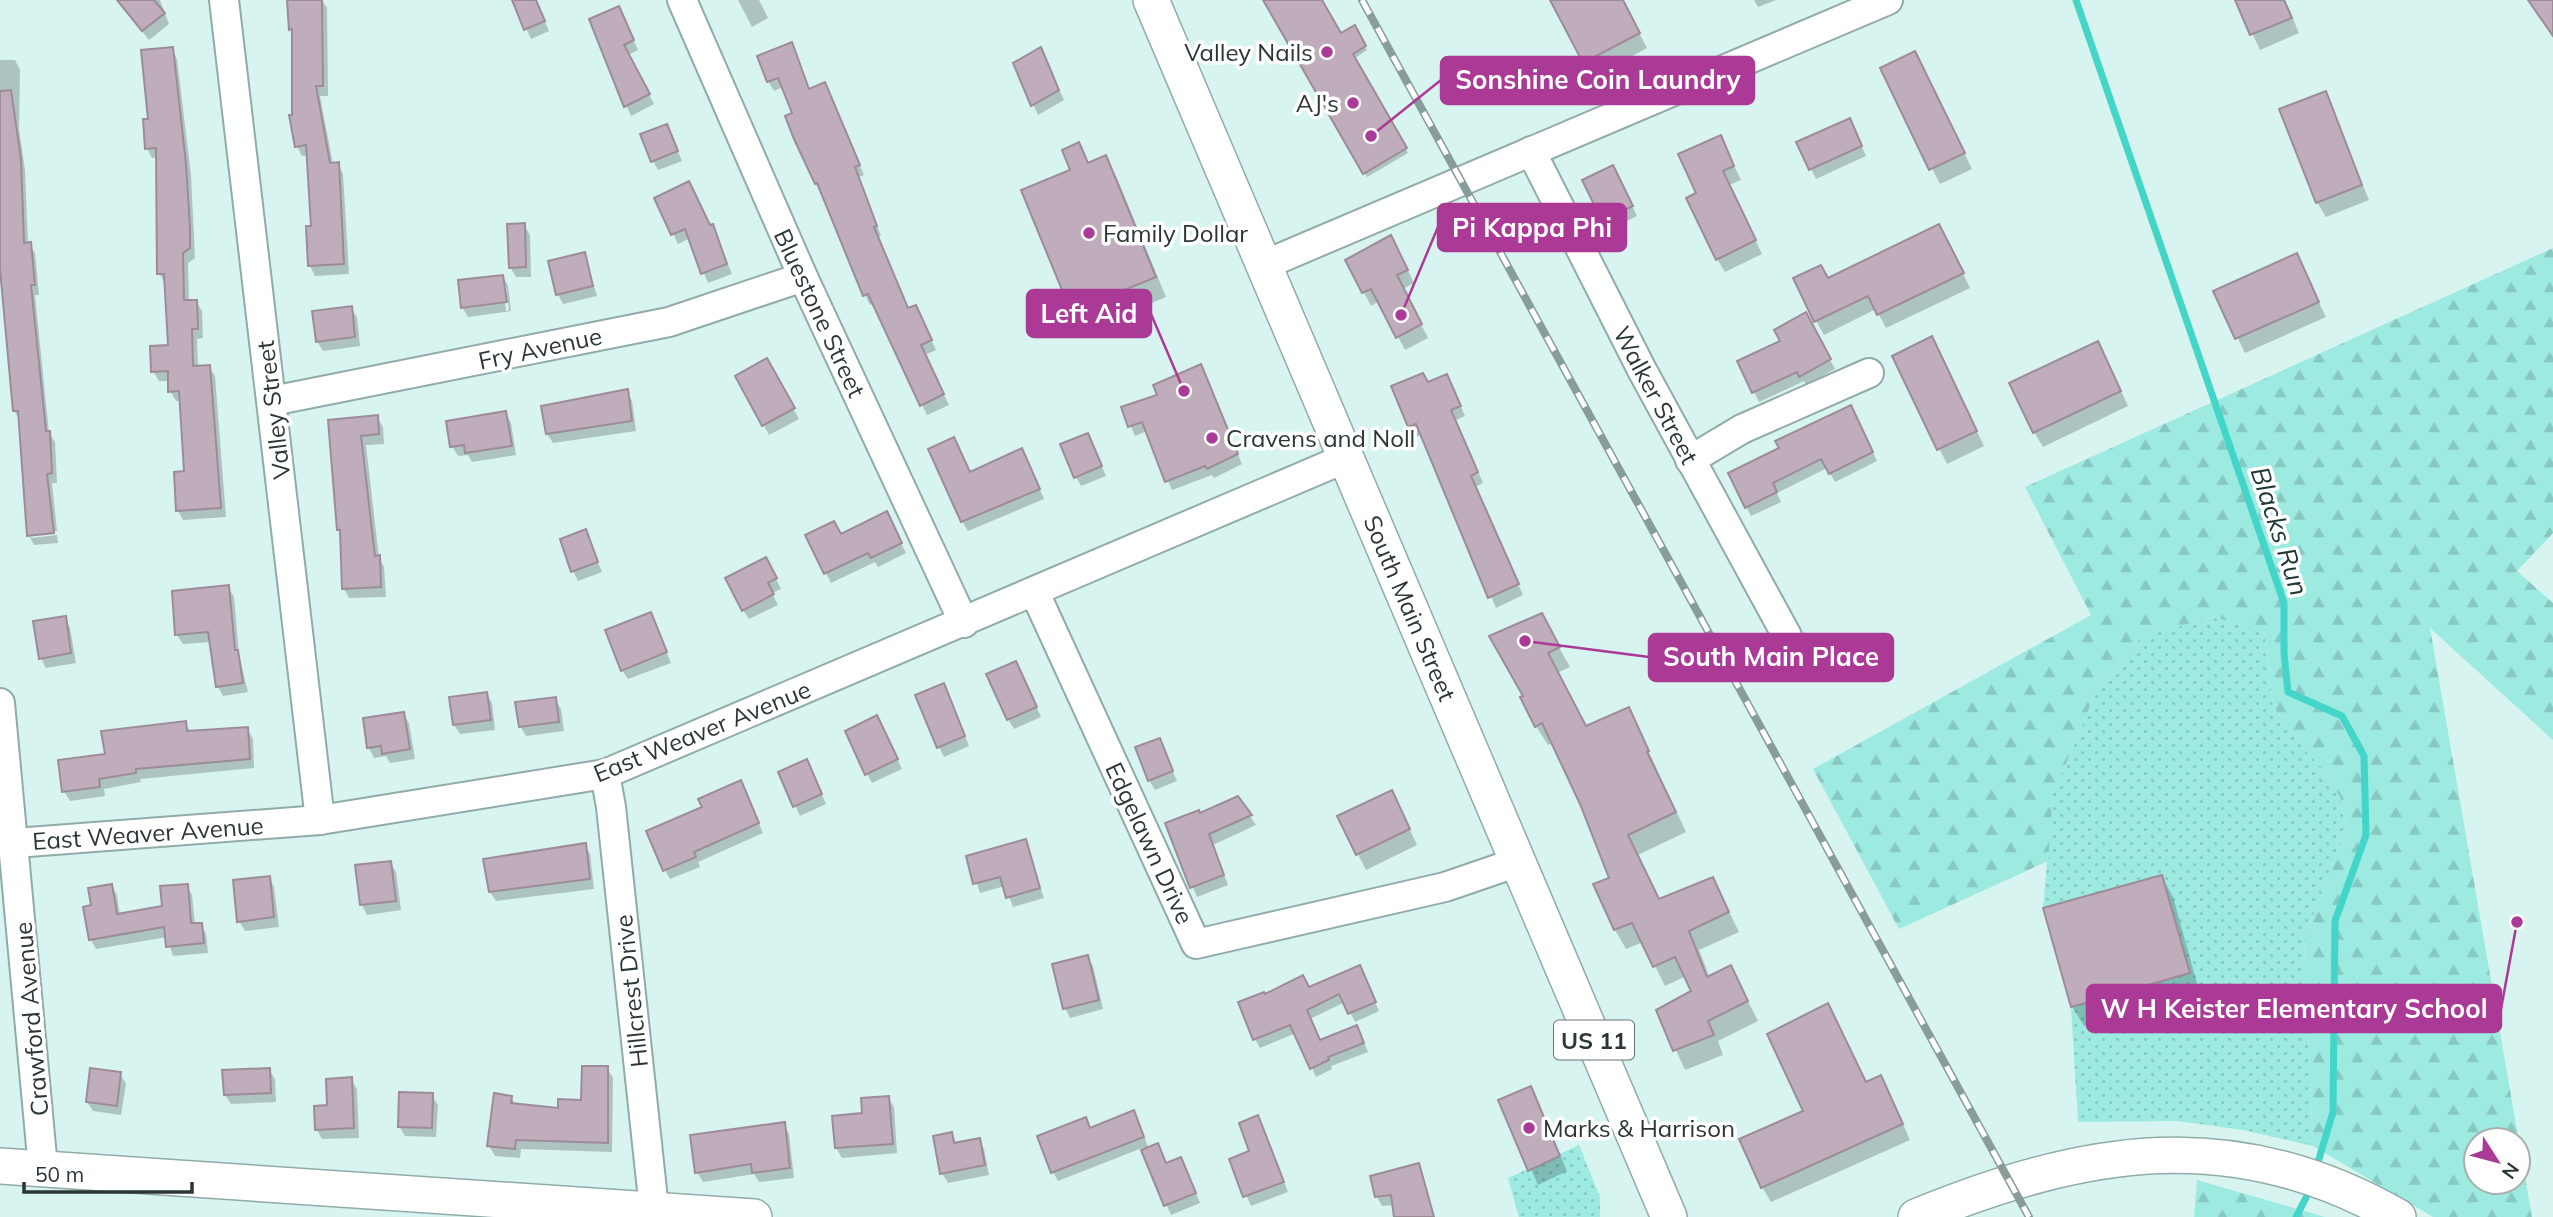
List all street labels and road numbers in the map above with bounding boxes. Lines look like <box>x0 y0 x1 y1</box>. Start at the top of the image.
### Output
street label: Bluestone Street <box>768 224 872 402</box>
street label: Fry Avenue <box>476 320 604 376</box>
street label: Walker Street <box>1607 321 1705 469</box>
street label: Valley Street <box>250 339 296 481</box>
street label: South Main Street <box>1357 511 1463 705</box>
street label: East Weaver Avenue <box>589 674 815 788</box>
street label: Edgelawn Drive <box>1099 757 1201 929</box>
street label: East Weaver Avenue <box>31 810 265 856</box>
street label: Hillcrest Drive <box>608 913 654 1069</box>
street label: Crawford Avenue <box>8 921 54 1117</box>
road number: US 11 <box>1554 1021 1634 1060</box>

